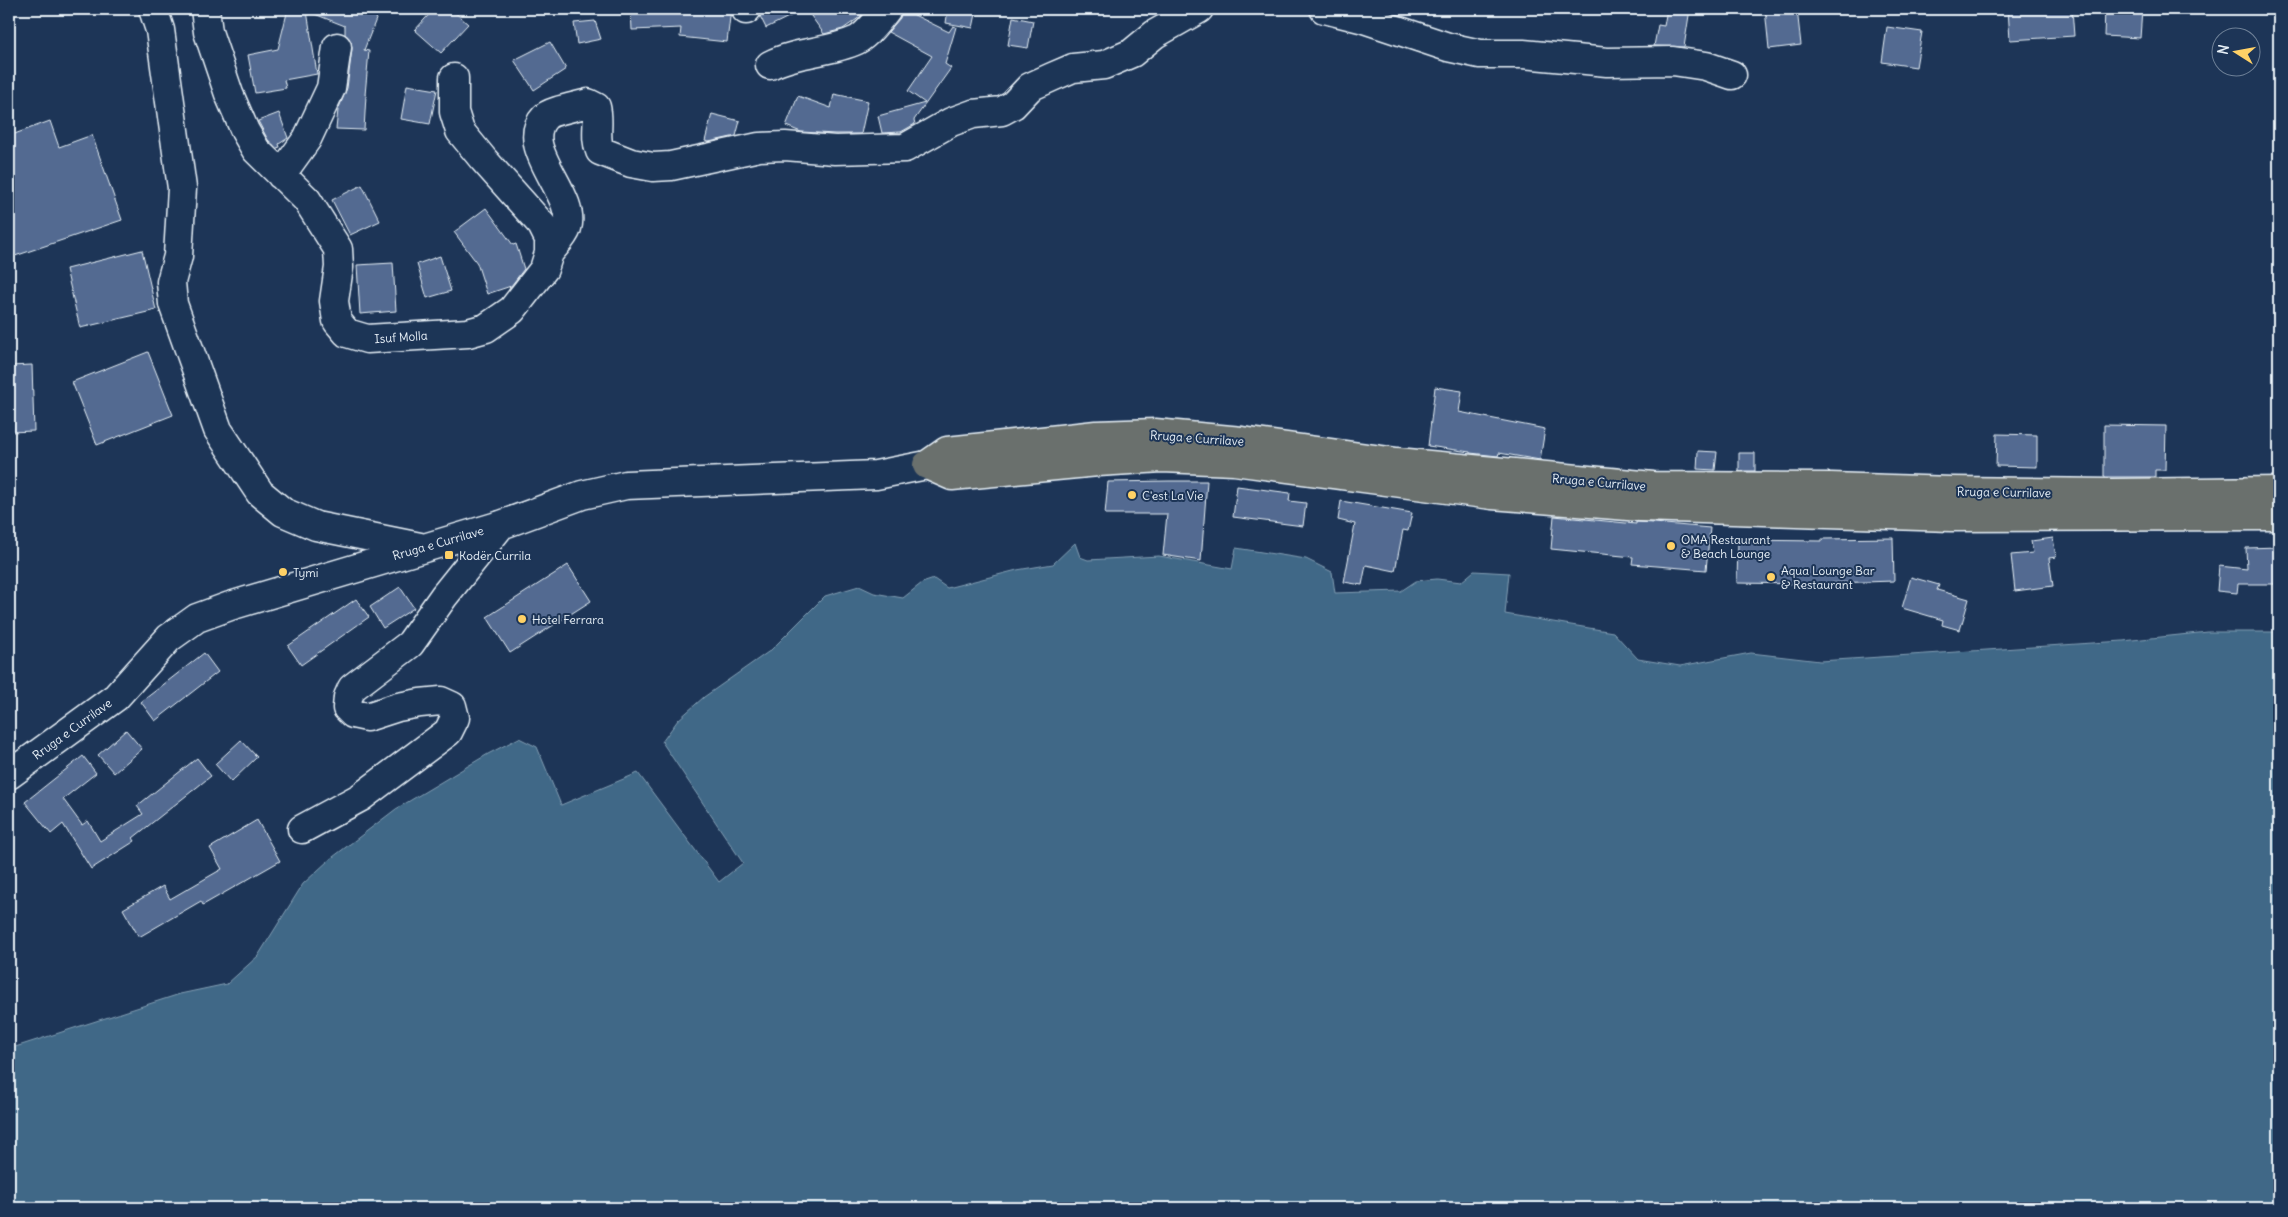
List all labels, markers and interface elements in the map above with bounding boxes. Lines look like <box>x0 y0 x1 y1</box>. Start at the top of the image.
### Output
north arrow <box>2210 28 2260 78</box>
text: N <box>2213 43 2233 56</box>
street label: Isuf Molla <box>374 328 428 346</box>
street label: Rruga e Currilave <box>1149 427 1245 449</box>
street label: Rruga e Currilave <box>1551 470 1647 494</box>
street label: Rruga e Currilave <box>1957 484 2051 500</box>
place label: C'est La Vie <box>1142 488 1204 503</box>
marker: C'est La Vie <box>1126 489 1138 501</box>
street label: Rruga e Currilave <box>391 523 485 563</box>
place label: OMA Restaurant & Beach Lounge <box>1681 532 1770 561</box>
marker: OMA Restaurant & Beach Lounge <box>1665 540 1677 552</box>
place label: Kodër Currila <box>459 548 531 563</box>
marker: Kodër Currila <box>443 549 455 561</box>
place label: Aqua Lounge Bar & Restaurant <box>1781 563 1875 592</box>
place label: Tymi <box>293 565 318 580</box>
marker: Tymi <box>277 566 289 578</box>
marker: Aqua Lounge Bar & Restaurant <box>1765 571 1777 583</box>
place label: Hotel Ferrara <box>532 612 604 627</box>
marker: Hotel Ferrara <box>516 613 528 625</box>
street label: Rruga e Currilave <box>29 695 115 763</box>

